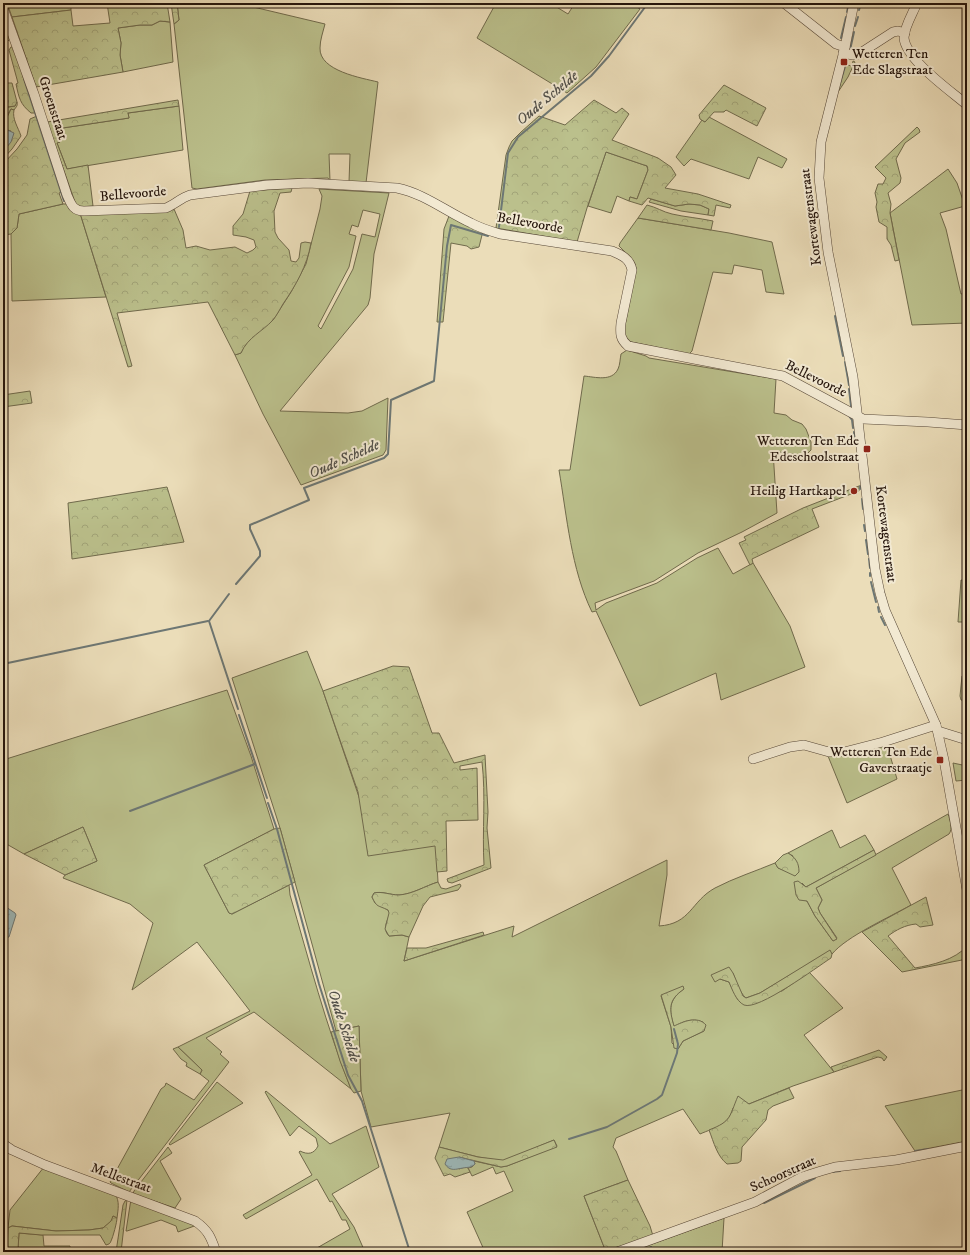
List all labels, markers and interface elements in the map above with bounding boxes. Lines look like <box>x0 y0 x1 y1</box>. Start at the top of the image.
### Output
place label: Wetteren Ten Ede Slagstraat <box>851 45 933 79</box>
marker: Wetteren Ten Ede Slagstraat <box>839 57 849 67</box>
water label: Oude Schelde <box>512 66 583 129</box>
street label: Groenstraat <box>34 74 72 142</box>
street label: Kortewagenstraat <box>796 167 826 266</box>
street label: Bellevoorde <box>99 182 167 206</box>
street label: Bellevoorde <box>496 208 564 238</box>
street label: Bellevoorde <box>782 356 850 402</box>
place label: Wetteren Ten Ede Edeschoolstraat <box>756 432 860 466</box>
water label: Oude Schelde <box>306 435 383 483</box>
marker: Wetteren Ten Ede Edeschoolstraat <box>862 444 872 454</box>
place label: Heilig Hartkapel <box>750 482 847 500</box>
street label: Kortewagenstraat <box>871 485 901 584</box>
marker: Heilig Hartkapel <box>849 486 859 496</box>
place label: Wetteren Ten Ede Gaverstraatje <box>829 743 932 777</box>
marker: Wetteren Ten Ede Gaverstraatje <box>935 755 945 765</box>
water label: Oude Schelde <box>323 987 365 1065</box>
street label: Schoorstraat <box>747 1151 819 1196</box>
street label: Mellestraat <box>88 1159 154 1197</box>

